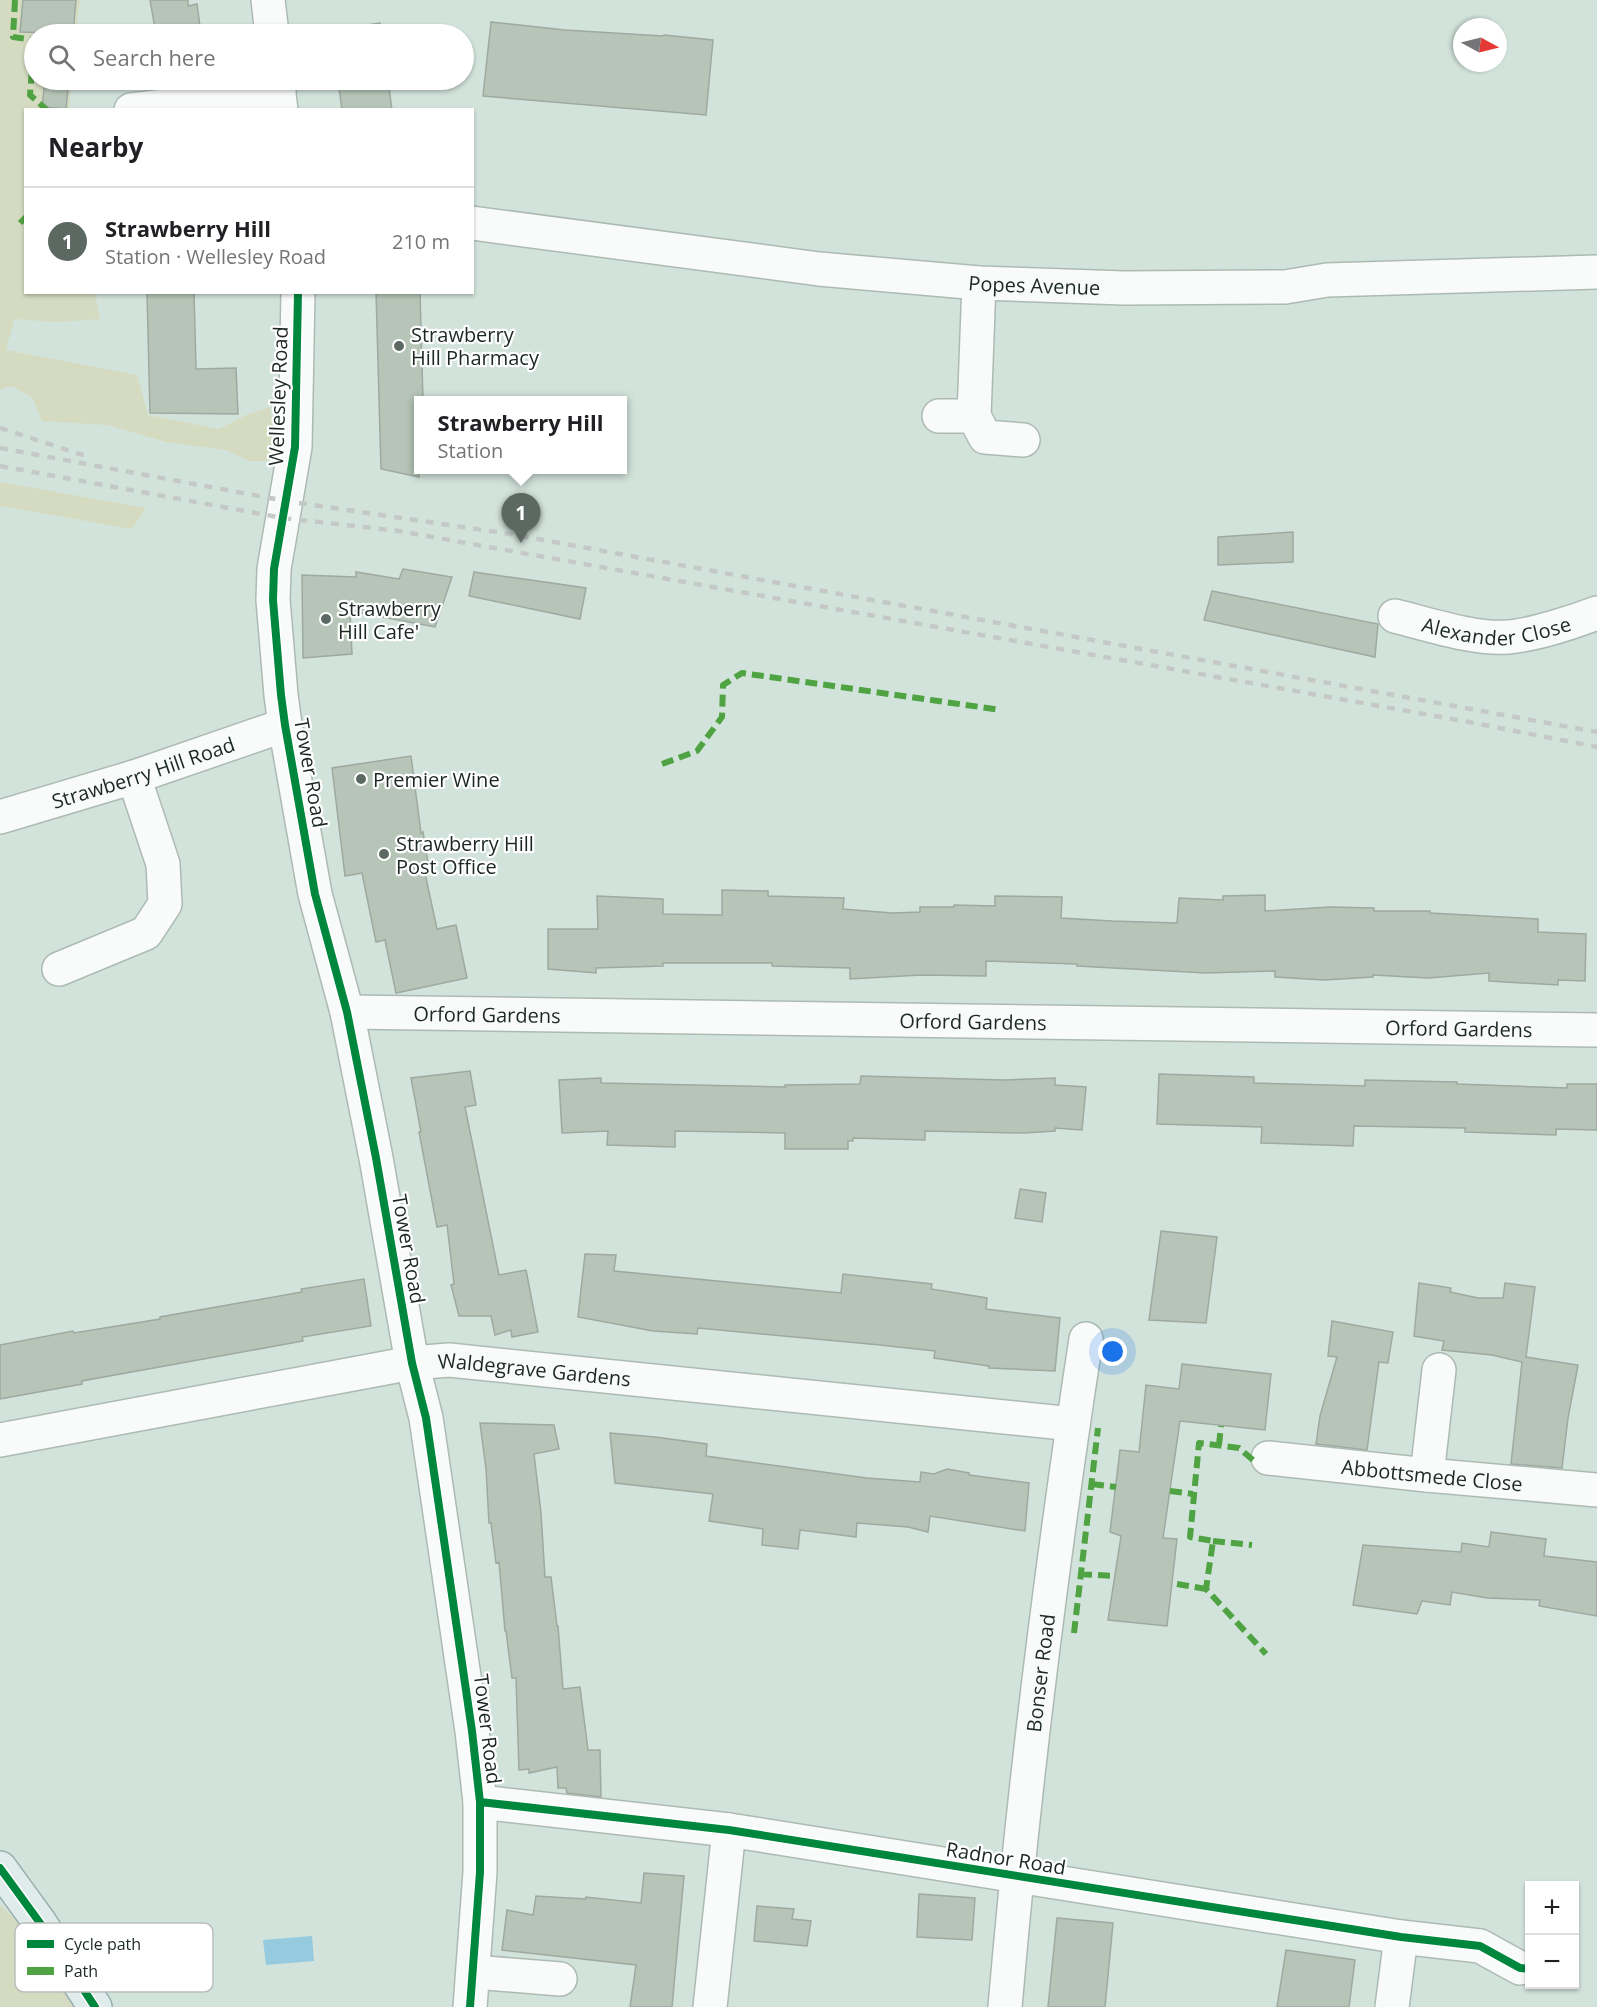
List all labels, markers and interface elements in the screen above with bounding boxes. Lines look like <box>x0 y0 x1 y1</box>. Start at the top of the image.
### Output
north arrow <box>1453 18 1507 72</box>
search box <box>24 24 474 90</box>
icon: search <box>45 41 78 74</box>
text: Search here <box>93 42 216 72</box>
text: Nearby <box>48 129 143 165</box>
text: Strawberry Hill <box>105 213 271 243</box>
text: 1 <box>62 228 73 255</box>
text: 210 m <box>392 228 450 255</box>
text: Station · Wellesley Road <box>105 243 326 270</box>
street label: Popes Avenue <box>967 269 1101 301</box>
place label: Strawberry Hill Pharmacy <box>411 321 540 371</box>
street label: Wellesley Road <box>262 326 294 466</box>
marker: Strawberry Hill Pharmacy <box>392 339 406 353</box>
popup <box>414 396 627 474</box>
text: Strawberry Hill <box>438 407 603 437</box>
text: Station <box>438 437 503 464</box>
pin: 1 <box>502 494 540 543</box>
place label: Strawberry Hill Cafe' <box>338 595 442 645</box>
street label: Alexander Close <box>1419 610 1574 651</box>
marker: Strawberry Hill Cafe' <box>319 612 333 626</box>
street label: Tower Road <box>288 716 334 830</box>
street label: Strawberry Hill Road <box>48 730 238 814</box>
place label: Premier Wine <box>373 766 500 793</box>
marker: Premier Wine <box>354 772 368 786</box>
place label: Strawberry Hill Post Office <box>396 830 534 880</box>
marker: Strawberry Hill Post Office <box>377 847 391 861</box>
street label: Orford Gardens <box>413 999 561 1029</box>
street label: Orford Gardens <box>899 1006 1047 1036</box>
street label: Orford Gardens <box>1385 1013 1533 1043</box>
street label: Tower Road <box>386 1192 432 1306</box>
your location <box>1098 1337 1127 1366</box>
street label: Waldegrave Gardens <box>437 1346 632 1392</box>
street label: Abbottsmede Close <box>1340 1452 1524 1497</box>
street label: Bonser Road <box>1019 1612 1061 1734</box>
street label: Tower Road <box>468 1672 508 1786</box>
street label: Radnor Road <box>944 1835 1068 1881</box>
map controls <box>1525 1881 1579 1989</box>
button: + <box>1525 1881 1579 1935</box>
legend <box>15 1923 213 1992</box>
text: Cycle path <box>64 1933 141 1955</box>
button: − <box>1525 1935 1579 1989</box>
text: Path <box>64 1960 98 1982</box>

